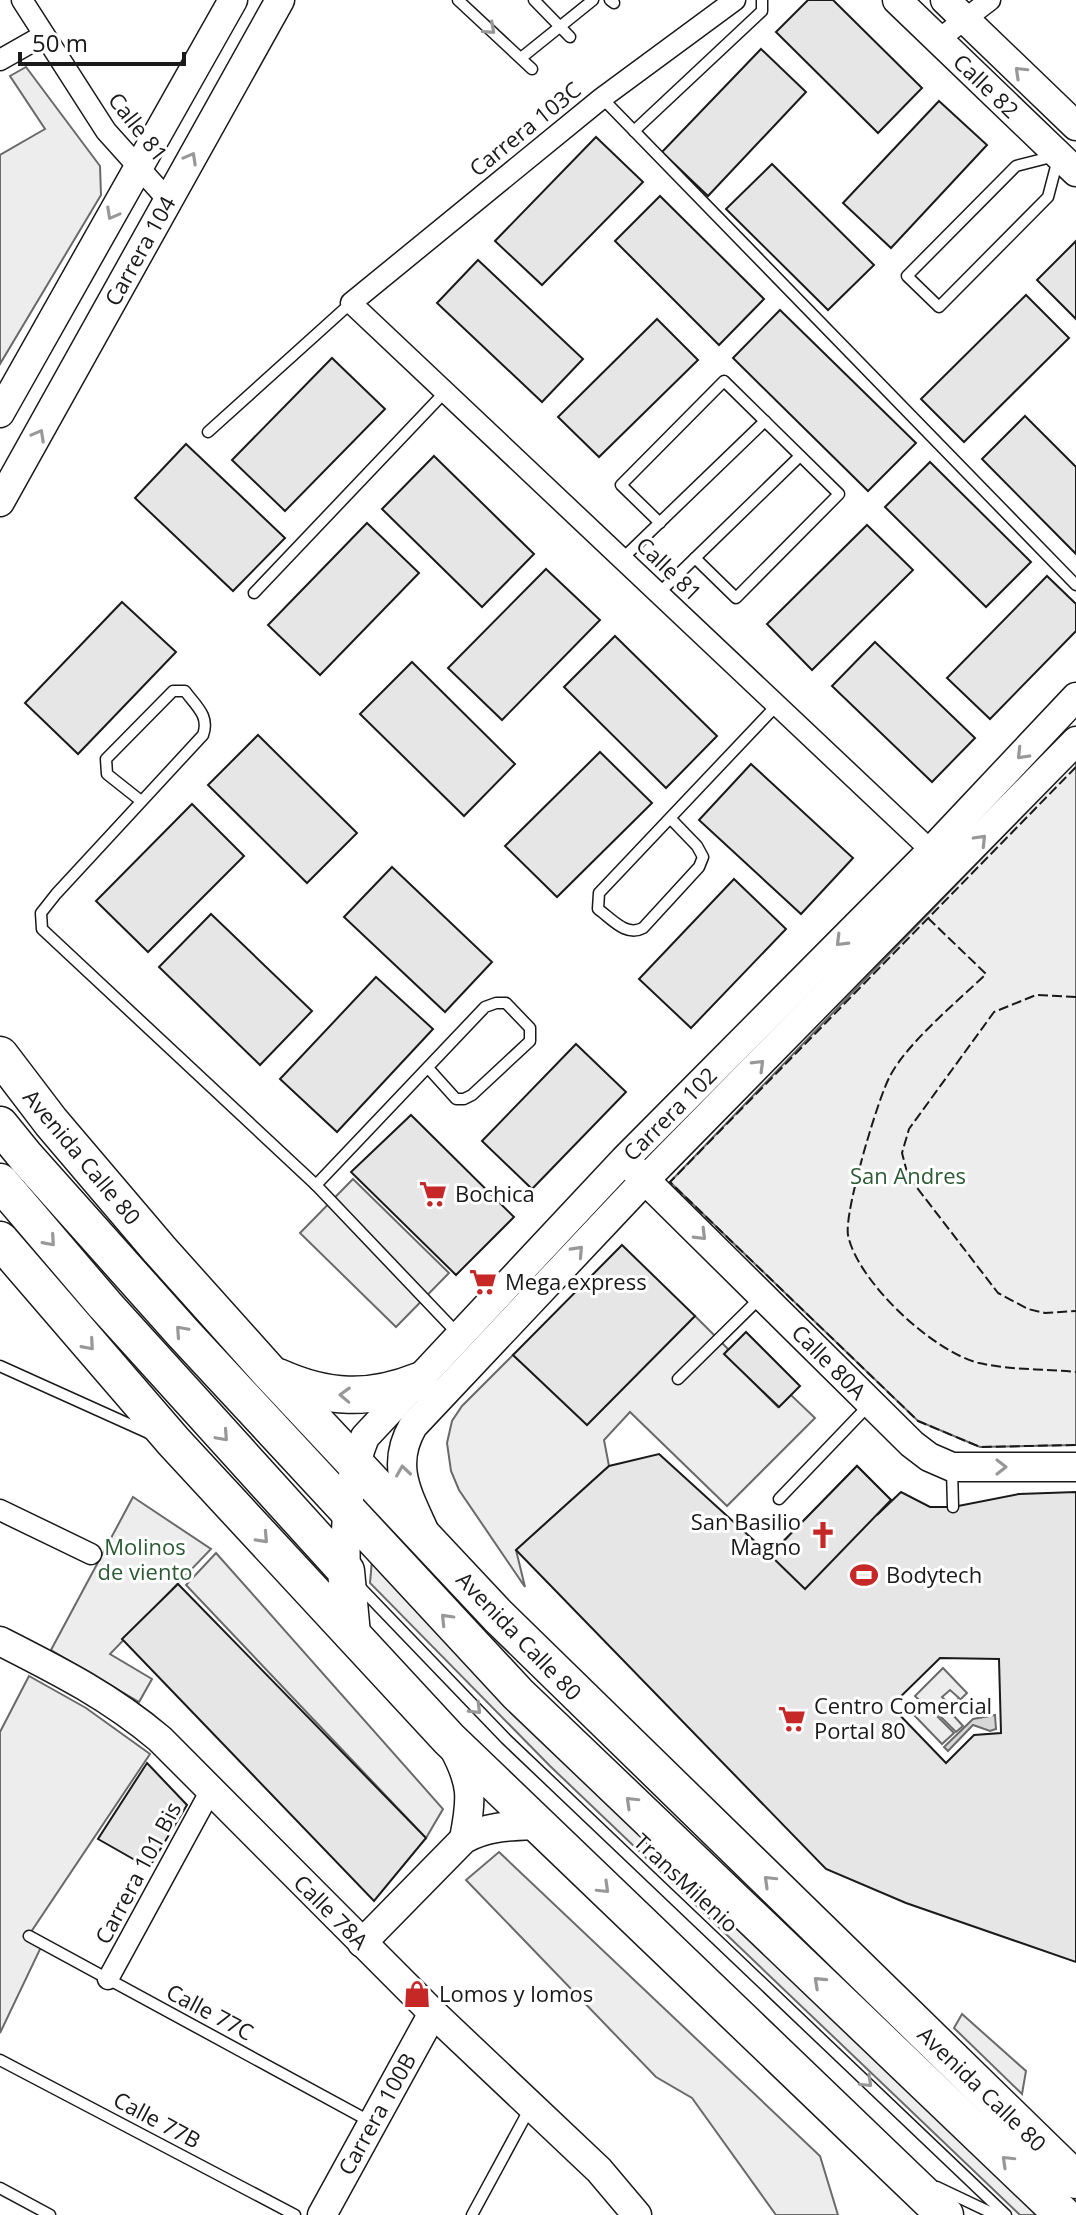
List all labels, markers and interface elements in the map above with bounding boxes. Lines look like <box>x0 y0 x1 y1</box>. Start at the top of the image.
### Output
scale bar <box>20 16 184 66</box>
one-way arrow <box>480 19 495 33</box>
text: 50 m <box>32 26 88 59</box>
street label: Calle 82 <box>947 47 1026 124</box>
one-way arrow <box>1015 67 1029 81</box>
street label: Carrera 103C <box>462 74 586 182</box>
street label: Calle 81 <box>102 85 175 167</box>
one-way arrow <box>182 152 197 166</box>
street label: Carrera 104 <box>97 190 182 311</box>
one-way arrow <box>106 205 122 220</box>
one-way arrow <box>29 429 45 444</box>
street label: Calle 81 <box>630 530 709 607</box>
one-way arrow <box>1017 745 1032 759</box>
one-way arrow <box>972 835 986 849</box>
one-way arrow <box>836 932 851 946</box>
street label: Carrera 102 <box>616 1060 723 1167</box>
one-way arrow <box>750 1060 765 1074</box>
street label: Avenida Calle 80 <box>17 1082 148 1230</box>
park label: San Andres <box>850 1160 966 1190</box>
place label: Bochica <box>455 1178 535 1208</box>
supermarket icon: Bochica <box>418 1179 448 1209</box>
one-way arrow <box>691 1226 706 1240</box>
one-way arrow <box>40 1232 55 1247</box>
one-way arrow <box>569 1246 584 1260</box>
place label: Mega express <box>505 1266 647 1296</box>
supermarket icon: Mega express <box>468 1267 498 1297</box>
street label: Calle 80A <box>786 1317 874 1405</box>
one-way arrow <box>177 1325 191 1340</box>
one-way arrow <box>80 1336 94 1351</box>
one-way arrow <box>338 1387 350 1404</box>
one-way arrow <box>213 1427 228 1441</box>
one-way arrow <box>995 1458 1008 1476</box>
one-way arrow <box>395 1464 412 1477</box>
place label: San Basilio Magno <box>691 1506 801 1561</box>
church icon: San Basilio Magno <box>808 1520 838 1550</box>
one-way arrow <box>254 1529 268 1544</box>
park label: Molinos de viento <box>98 1531 193 1586</box>
place label: Bodytech <box>886 1559 982 1589</box>
sports icon: Bodytech <box>849 1560 879 1590</box>
street label: Avenida Calle 80 <box>451 1564 589 1706</box>
one-way arrow <box>441 1614 456 1628</box>
place label: Centro Comercial Portal 80 <box>814 1690 992 1745</box>
one-way arrow <box>467 1700 482 1714</box>
supermarket icon: Centro Comercial Portal 80 <box>777 1704 807 1734</box>
street label: Carrera 101 Bis <box>87 1796 187 1949</box>
one-way arrow <box>626 1797 640 1811</box>
street label: TransMilenio <box>628 1826 745 1939</box>
street label: Calle 78A <box>288 1867 376 1955</box>
one-way arrow <box>764 1876 778 1890</box>
one-way arrow <box>595 1879 609 1894</box>
street label: Calle 77C <box>162 1976 259 2047</box>
one-way arrow <box>814 1976 828 1991</box>
place label: Lomos y lomos <box>439 1978 593 2008</box>
shop icon: Lomos y lomos <box>402 1979 432 2009</box>
street label: Avenida Calle 80 <box>912 2019 1054 2157</box>
street label: Carrera 100B <box>330 2047 422 2180</box>
one-way arrow <box>858 2073 872 2087</box>
street label: Calle 77B <box>109 2084 206 2155</box>
one-way arrow <box>1002 2155 1016 2170</box>

